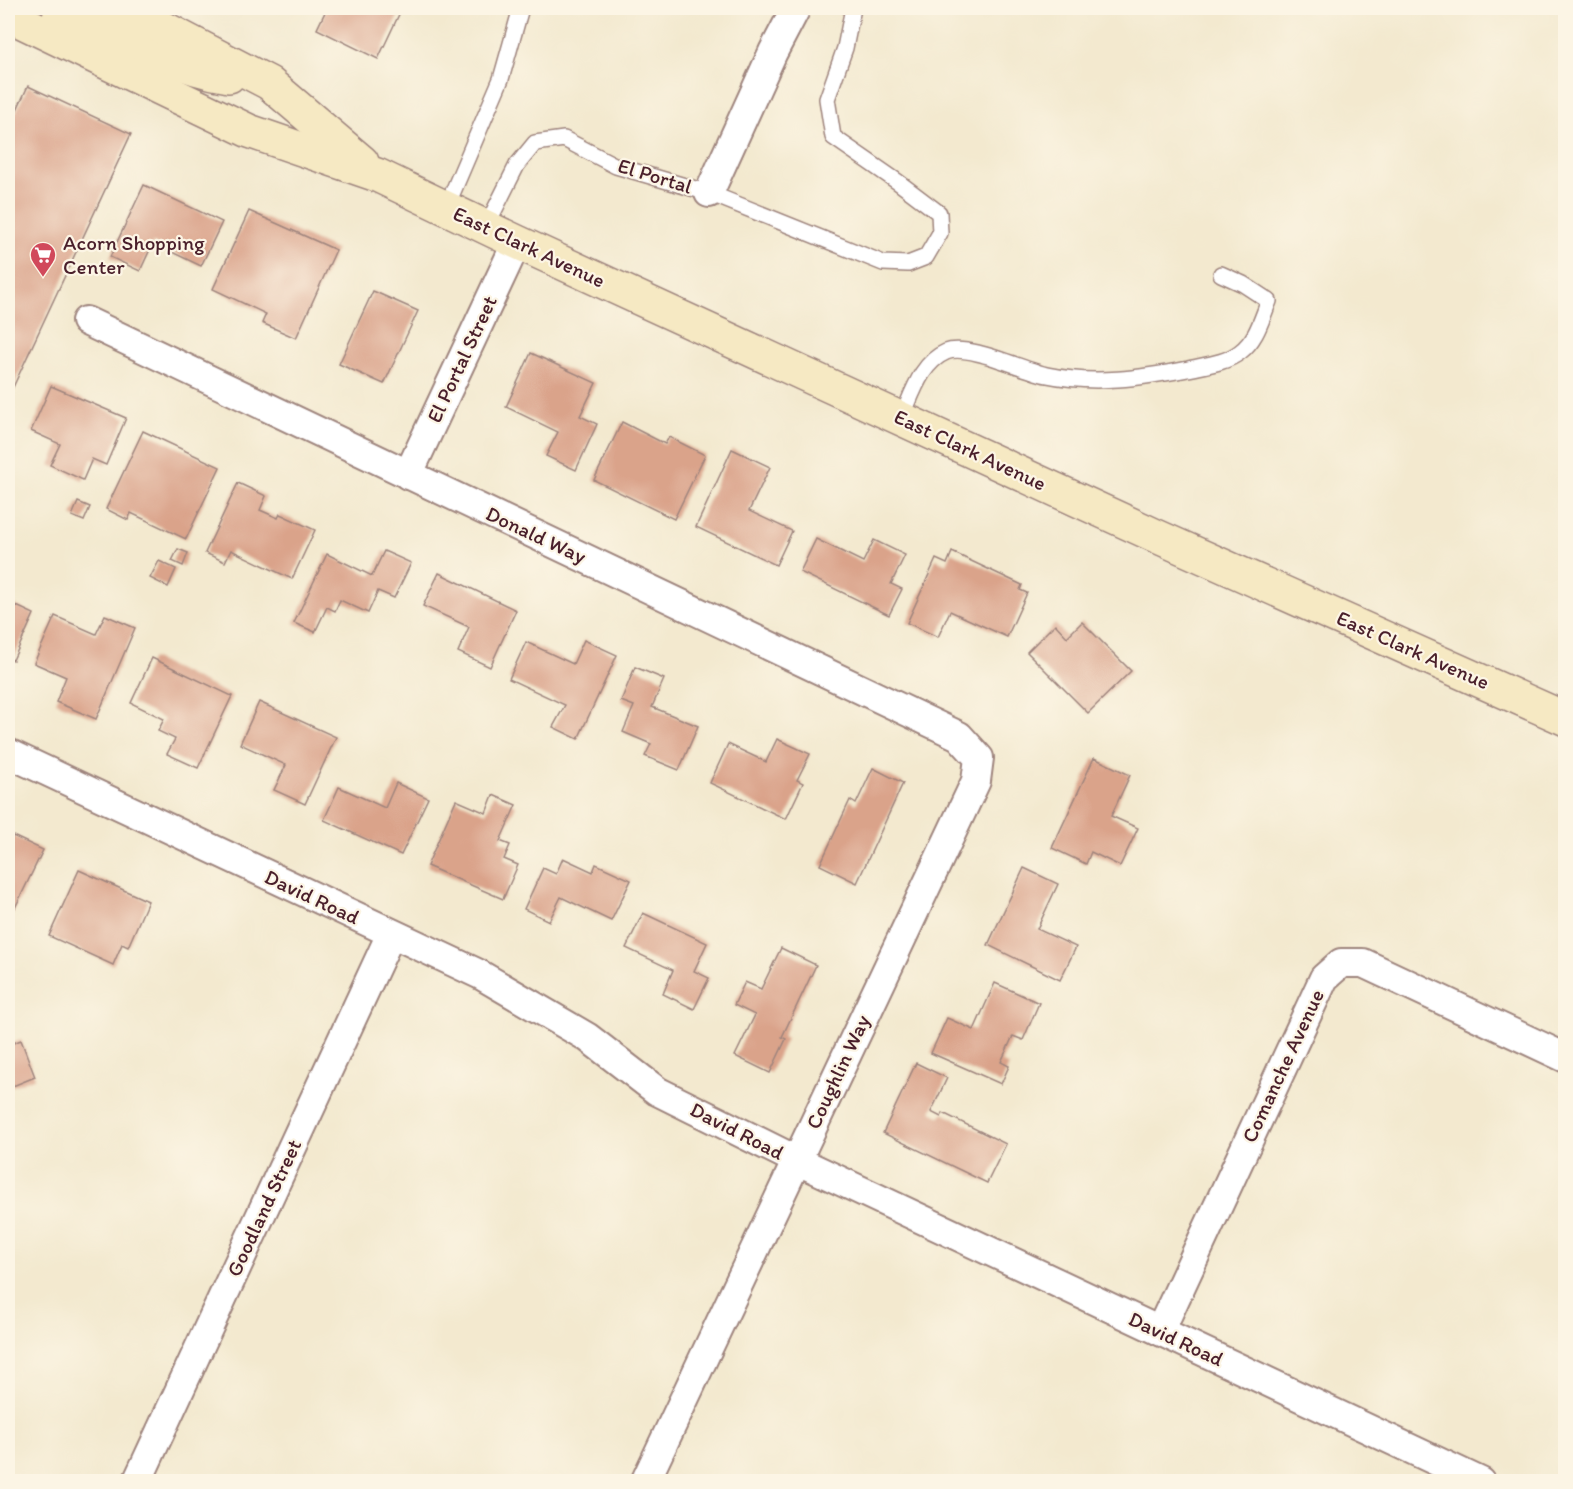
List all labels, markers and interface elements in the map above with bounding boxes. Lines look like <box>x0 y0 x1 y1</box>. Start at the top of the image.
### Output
street label: El Portal <box>615 152 695 199</box>
street label: East Clark Avenue <box>449 200 609 293</box>
place label: Acorn Shopping Center <box>63 230 205 279</box>
supermarket icon: Acorn Shopping Center <box>28 240 58 278</box>
street label: El Portal Street <box>421 291 502 426</box>
street label: East Clark Avenue <box>890 403 1050 496</box>
street label: Donald Way <box>482 500 590 569</box>
street label: East Clark Avenue <box>1333 605 1494 694</box>
street label: David Road <box>261 864 364 930</box>
street label: Comanche Avenue <box>1236 985 1329 1146</box>
street label: Coughlin Way <box>800 1011 875 1133</box>
street label: David Road <box>686 1096 789 1165</box>
street label: Goodland Street <box>221 1135 306 1280</box>
street label: David Road <box>1125 1306 1228 1372</box>

